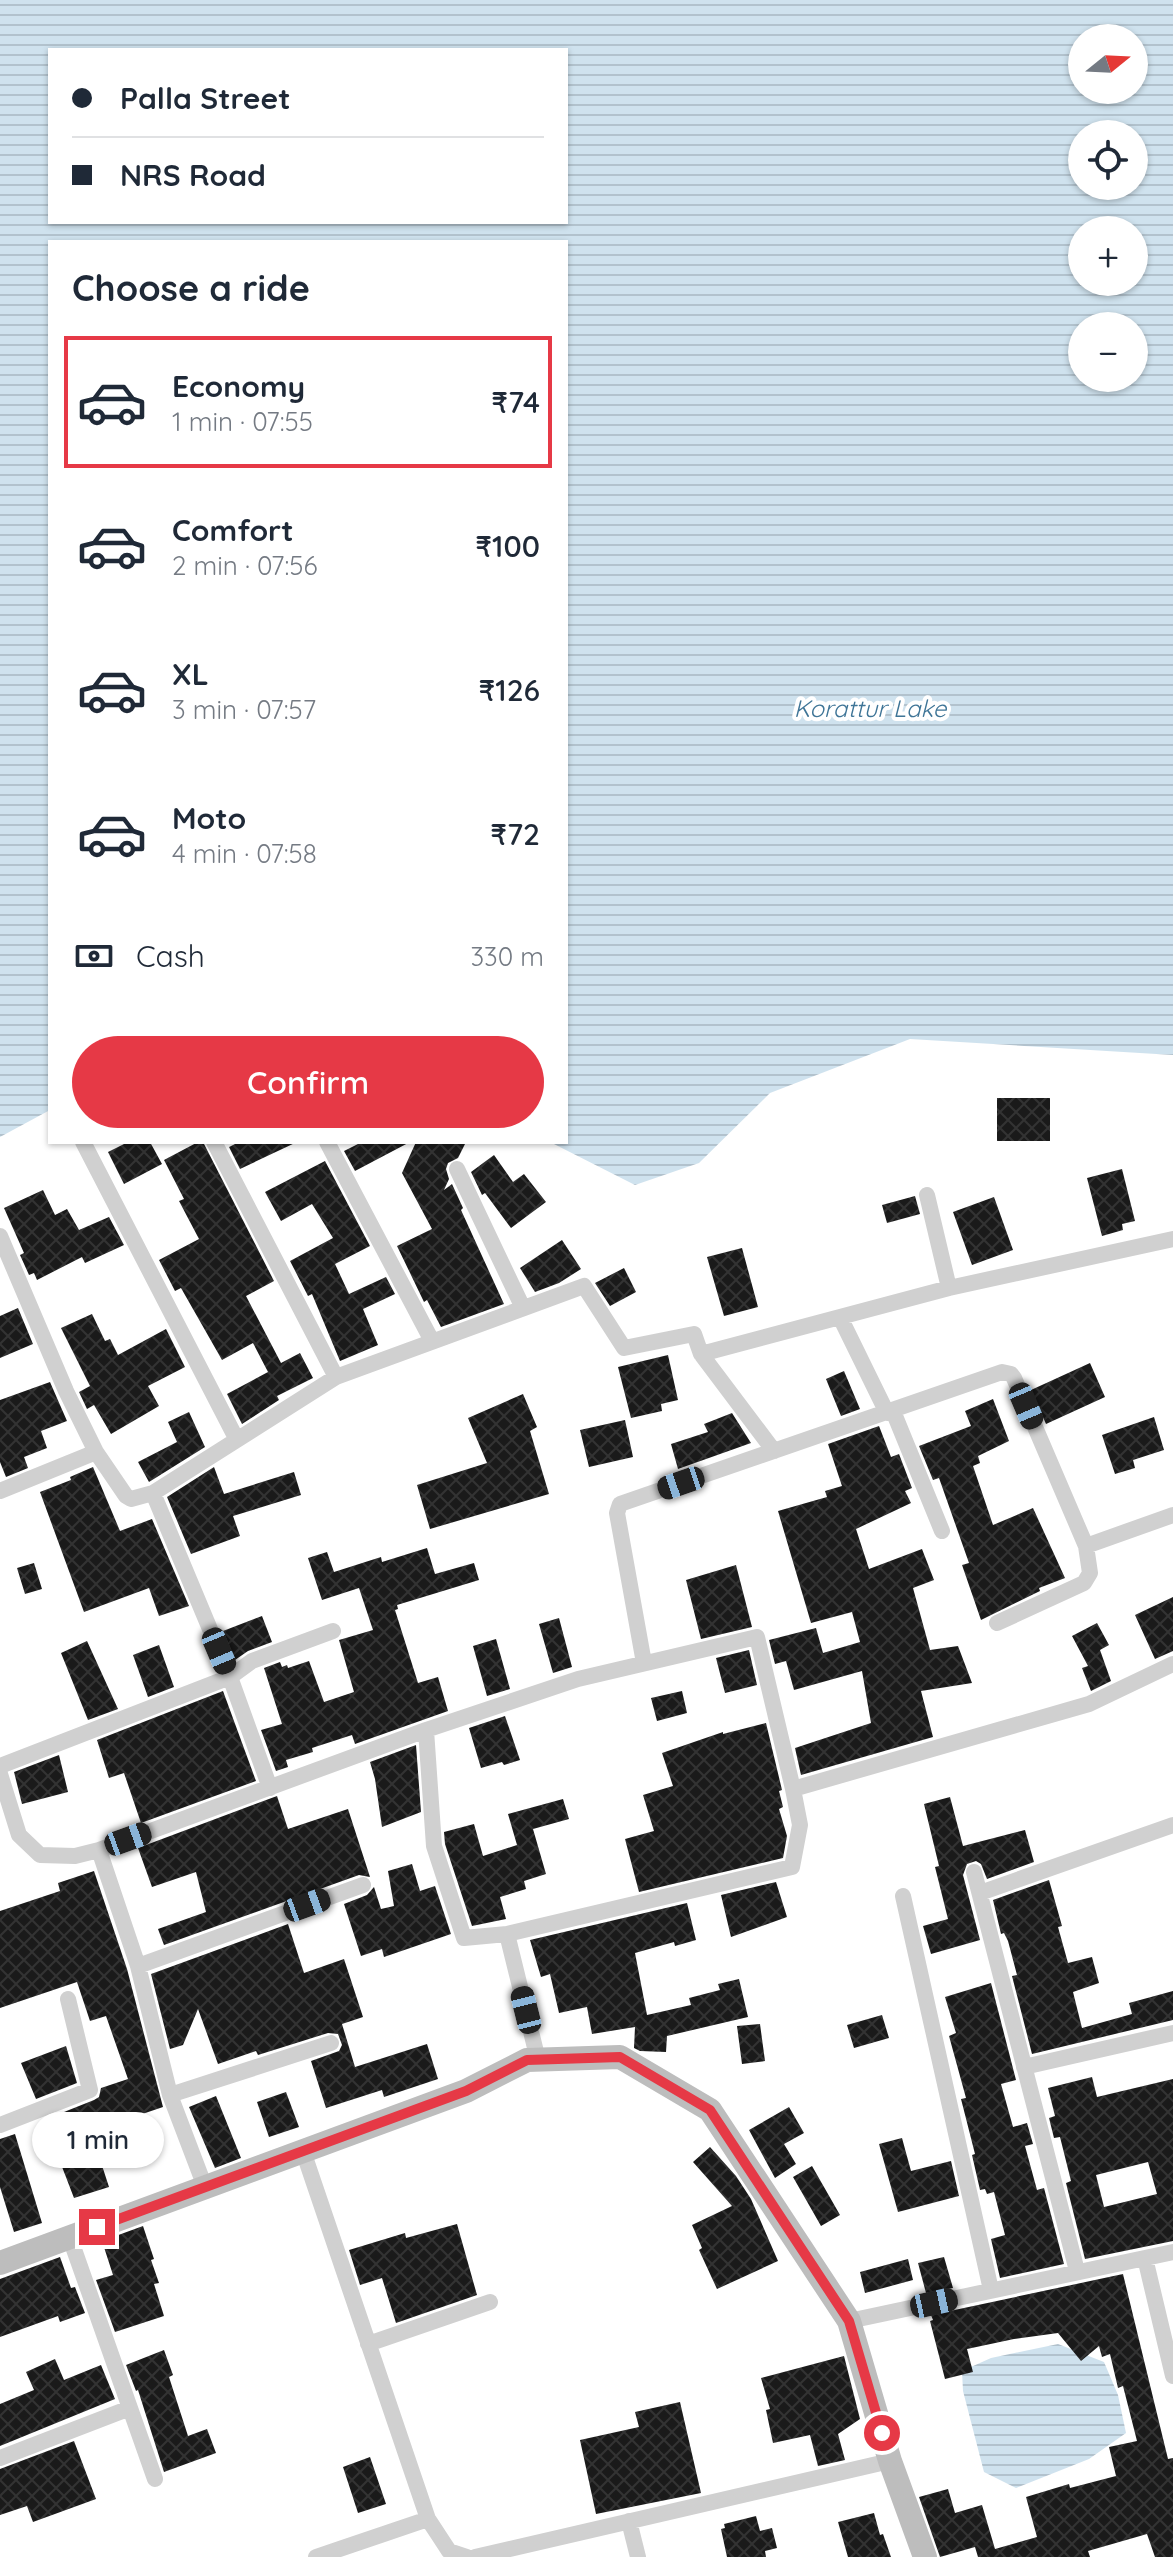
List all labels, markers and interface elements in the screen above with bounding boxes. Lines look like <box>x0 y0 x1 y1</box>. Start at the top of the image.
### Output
north arrow <box>1068 24 1148 104</box>
map controls <box>1068 24 1148 392</box>
text: Palla Street <box>120 79 290 117</box>
button: locate <box>1068 120 1148 200</box>
text: NRS Road <box>120 156 266 194</box>
button: + <box>1068 216 1148 296</box>
text: Choose a ride <box>72 265 310 310</box>
button: − <box>1068 312 1148 392</box>
icon: car <box>76 366 148 438</box>
text: Economy <box>172 367 305 405</box>
text: ₹74 <box>491 383 540 421</box>
text: 1 min · 07:55 <box>172 405 313 438</box>
icon: car <box>76 510 148 582</box>
text: Comfort <box>172 511 293 549</box>
text: ₹100 <box>475 527 540 565</box>
text: 2 min · 07:56 <box>172 549 317 582</box>
icon: car <box>76 654 148 726</box>
text: XL <box>172 655 209 693</box>
text: ₹126 <box>478 671 540 709</box>
text: 3 min · 07:57 <box>172 693 316 726</box>
water label: Korattur Lake <box>794 693 948 723</box>
icon: car <box>76 798 148 870</box>
text: Moto <box>172 799 246 837</box>
text: ₹72 <box>490 815 540 853</box>
text: 4 min · 07:58 <box>172 837 317 870</box>
icon: cash <box>72 934 116 978</box>
text: Cash <box>136 937 205 975</box>
text: 330 m <box>470 940 544 973</box>
button: Confirm <box>72 1036 544 1128</box>
car <box>1006 1379 1046 1433</box>
car <box>654 1464 708 1502</box>
car <box>199 1624 239 1678</box>
car <box>101 1820 155 1858</box>
car <box>280 1886 334 1924</box>
car <box>509 1984 543 2036</box>
callout: 1 min <box>31 2111 163 2167</box>
text: 1 min <box>67 2123 129 2156</box>
route end <box>79 2209 115 2245</box>
car <box>908 2286 960 2320</box>
route start <box>864 2415 900 2451</box>

